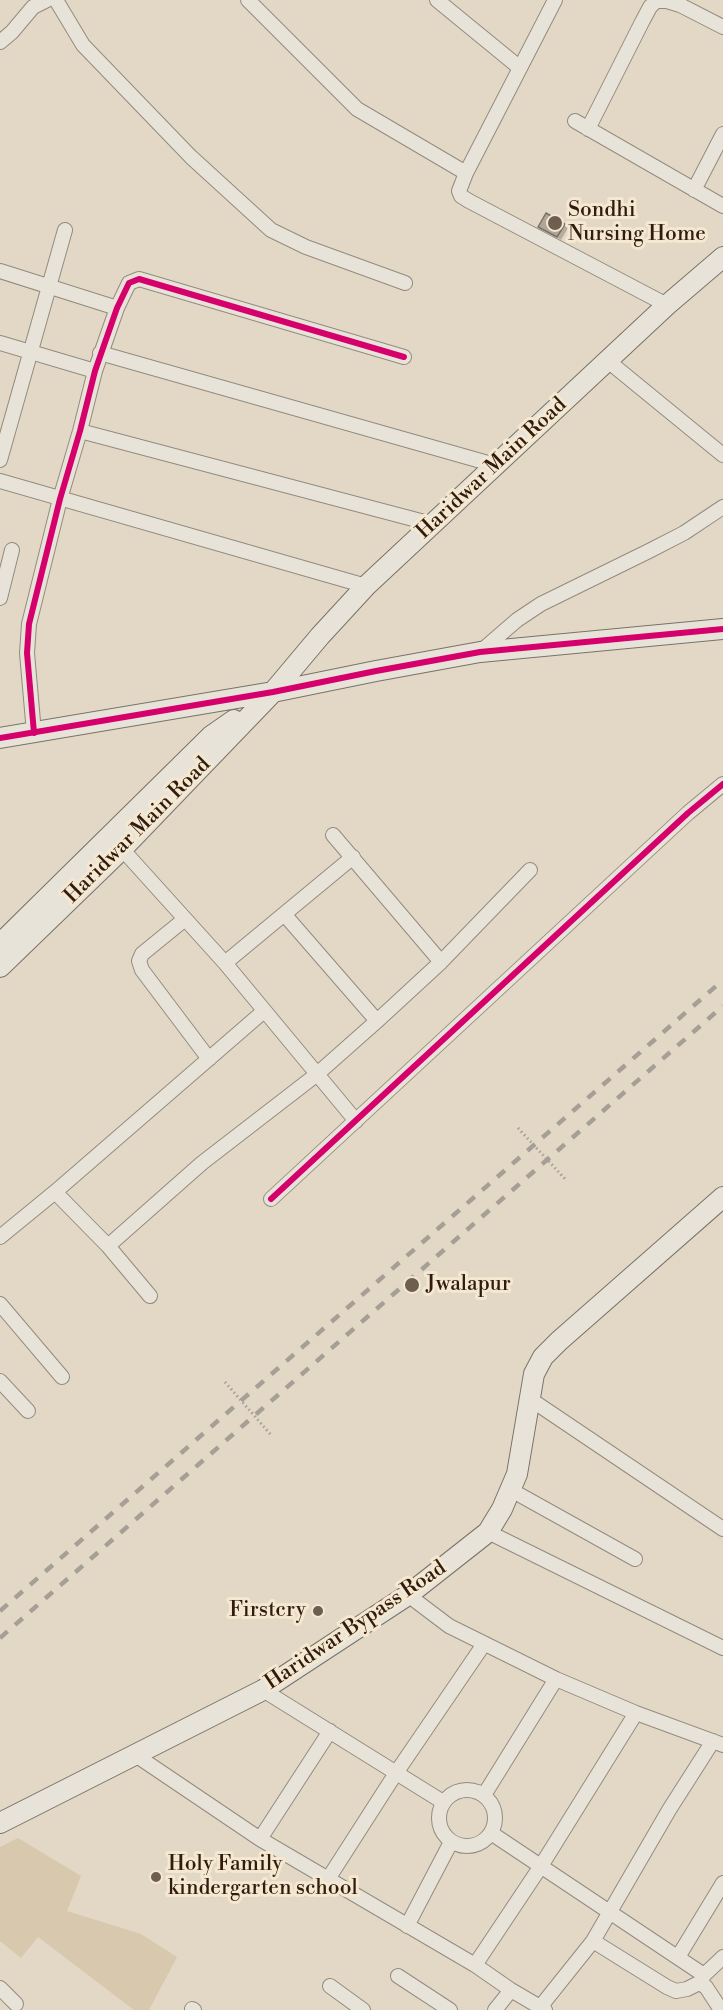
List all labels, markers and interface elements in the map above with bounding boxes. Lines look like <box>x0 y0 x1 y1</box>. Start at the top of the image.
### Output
place label: Sondhi Nursing Home <box>568 198 706 248</box>
marker: Sondhi Nursing Home <box>546 214 564 232</box>
street label: Haridwar Main Road <box>412 393 572 545</box>
street label: Haridwar Main Road <box>60 753 216 909</box>
place label: Jwalapur <box>426 1272 511 1298</box>
marker: Jwalapur <box>403 1276 421 1294</box>
street label: Haridwar Bypass Road <box>261 1556 451 1696</box>
place label: Firstcry <box>229 1598 306 1624</box>
marker: Firstcry <box>311 1604 325 1618</box>
place label: Holy Family kindergarten school <box>168 1852 358 1902</box>
marker: Holy Family kindergarten school <box>149 1870 163 1884</box>

